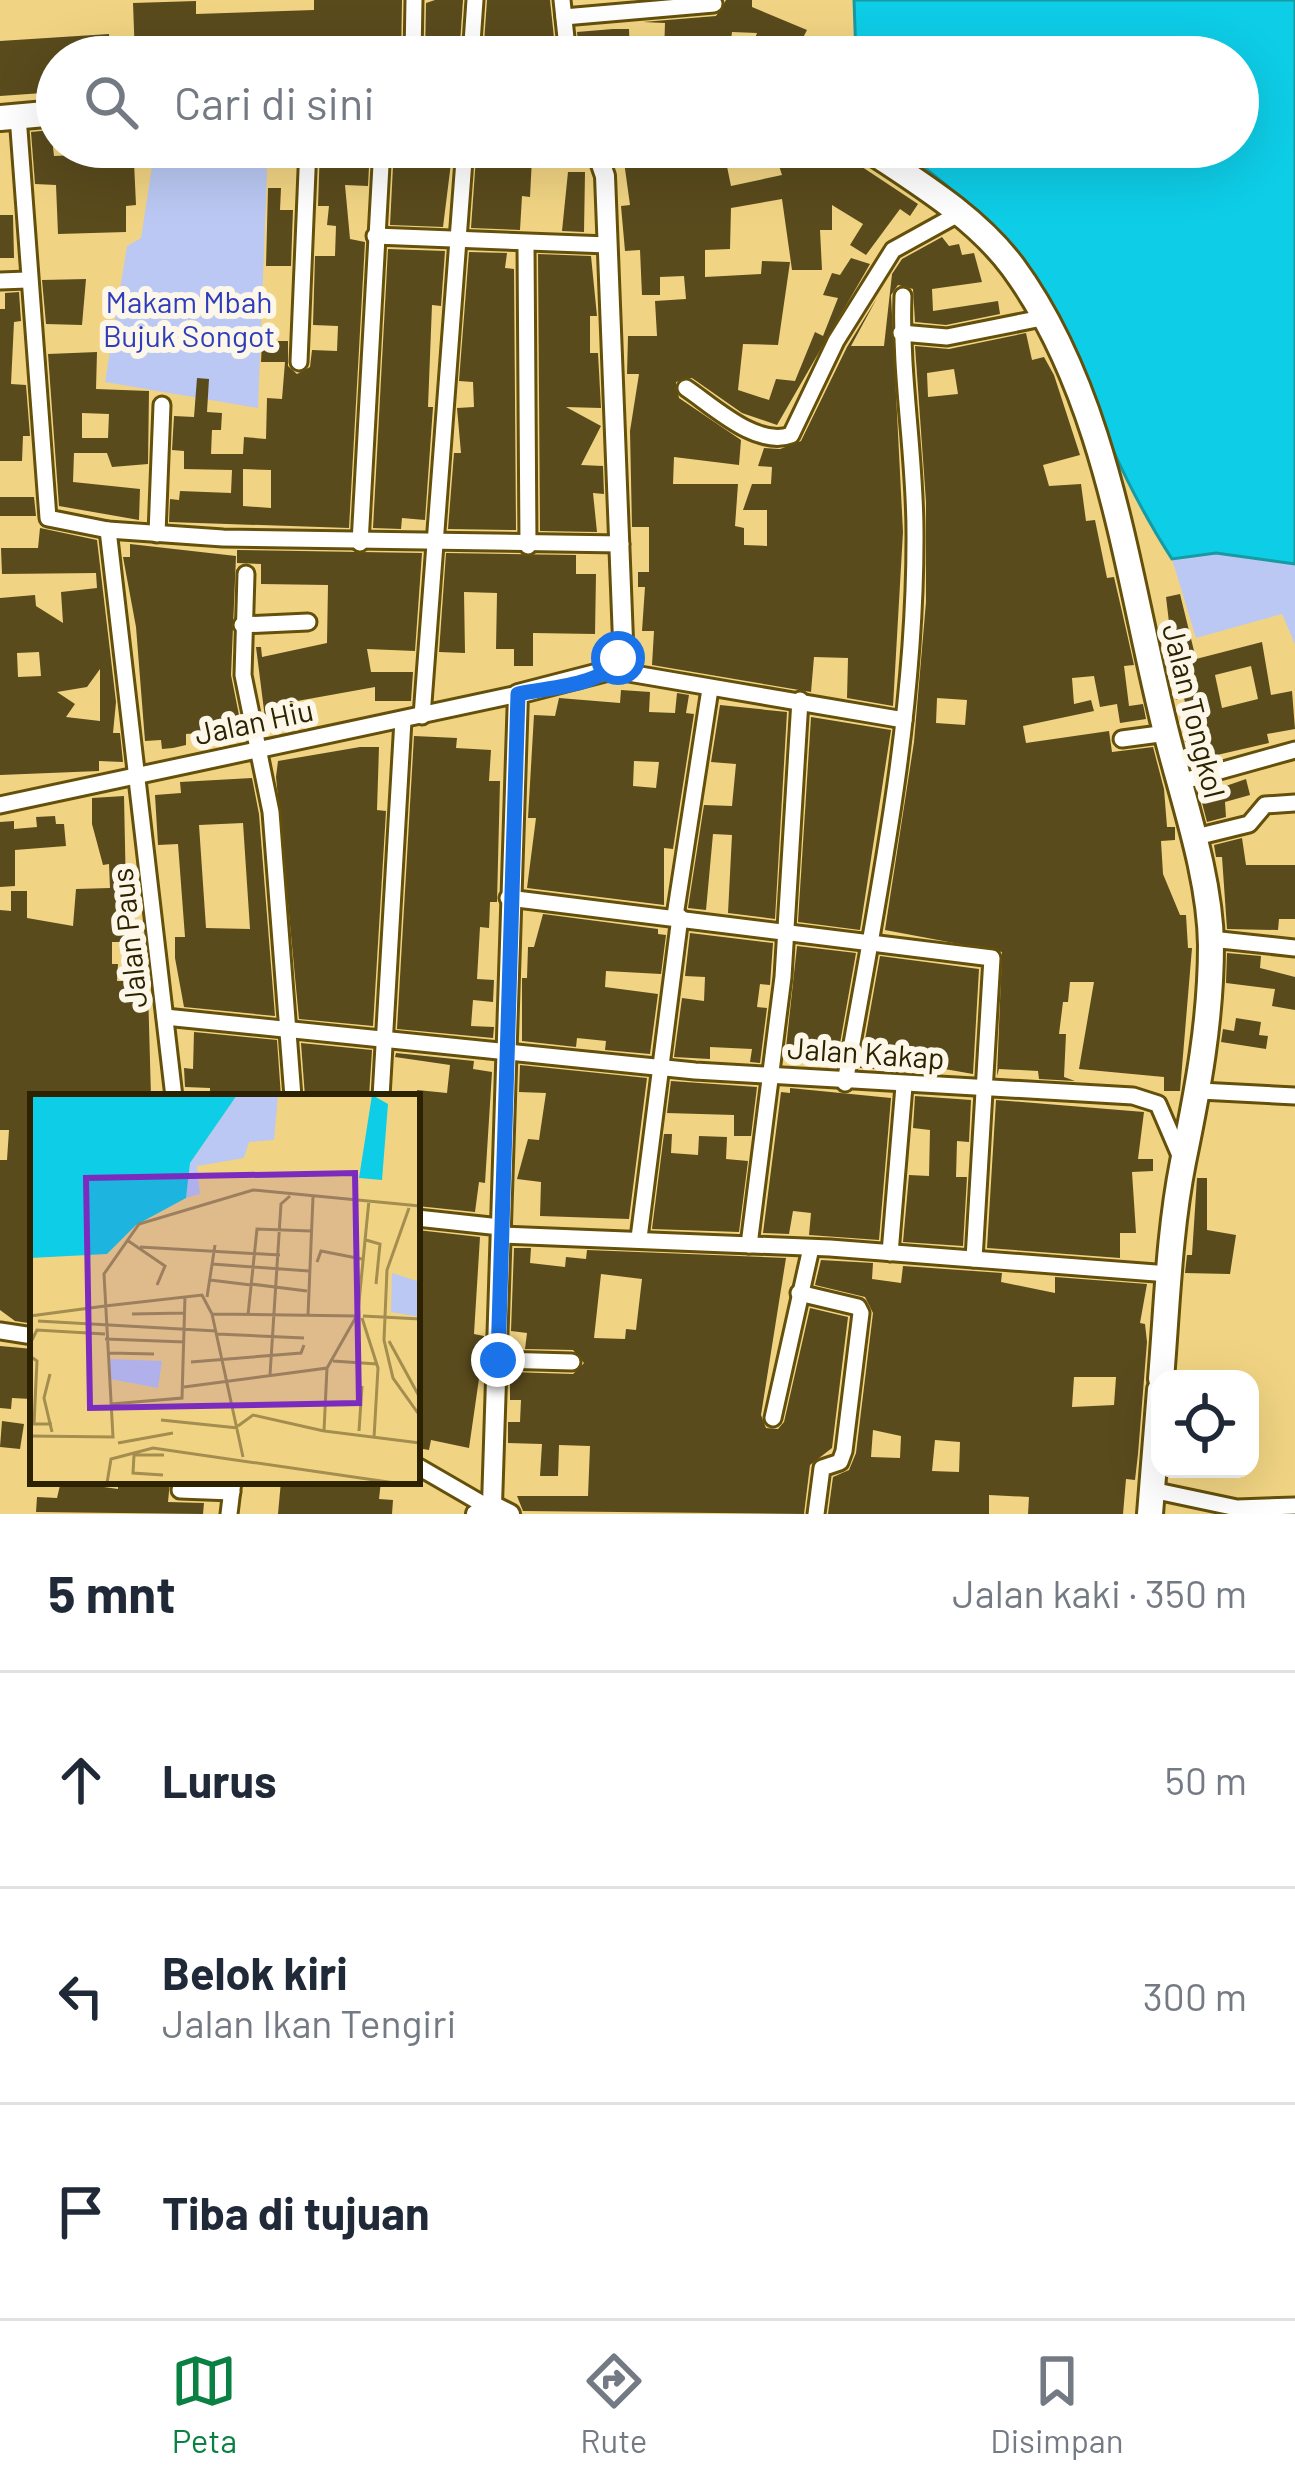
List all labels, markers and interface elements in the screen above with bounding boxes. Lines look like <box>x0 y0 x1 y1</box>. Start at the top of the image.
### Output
search box <box>36 36 1259 168</box>
icon: search <box>78 69 144 135</box>
text: Cari di sini <box>174 75 375 129</box>
park label: Makam Mbah Bujuk Songot <box>103 283 275 353</box>
street label: Jalan Tongkol <box>1156 620 1234 801</box>
route start <box>591 631 645 685</box>
street label: Jalan Hiu <box>191 691 316 751</box>
street label: Jalan Paus <box>103 866 153 1010</box>
street label: Jalan Kakap <box>786 1029 946 1075</box>
inset map <box>30 1094 420 1484</box>
route end <box>471 1333 525 1387</box>
map controls <box>1151 1370 1259 1478</box>
button: locate <box>1151 1370 1259 1478</box>
text: 5 mnt <box>48 1562 176 1623</box>
text: Jalan kaki · 350 m <box>952 1569 1247 1616</box>
icon: ahead <box>48 1747 114 1813</box>
text: Lurus <box>162 1753 277 1807</box>
text: 50 m <box>1165 1756 1247 1803</box>
text: Belok kiri <box>162 1945 348 1999</box>
icon: left <box>48 1963 114 2029</box>
text: 300 m <box>1143 1972 1247 2019</box>
text: Jalan Ikan Tengiri <box>162 1999 456 2046</box>
icon: arrive <box>48 2179 114 2245</box>
text: Tiba di tujuan <box>162 2185 430 2239</box>
tab: Peta <box>171 2348 237 2460</box>
tab: Rute <box>580 2348 647 2460</box>
tab: Disimpan <box>990 2348 1124 2460</box>

